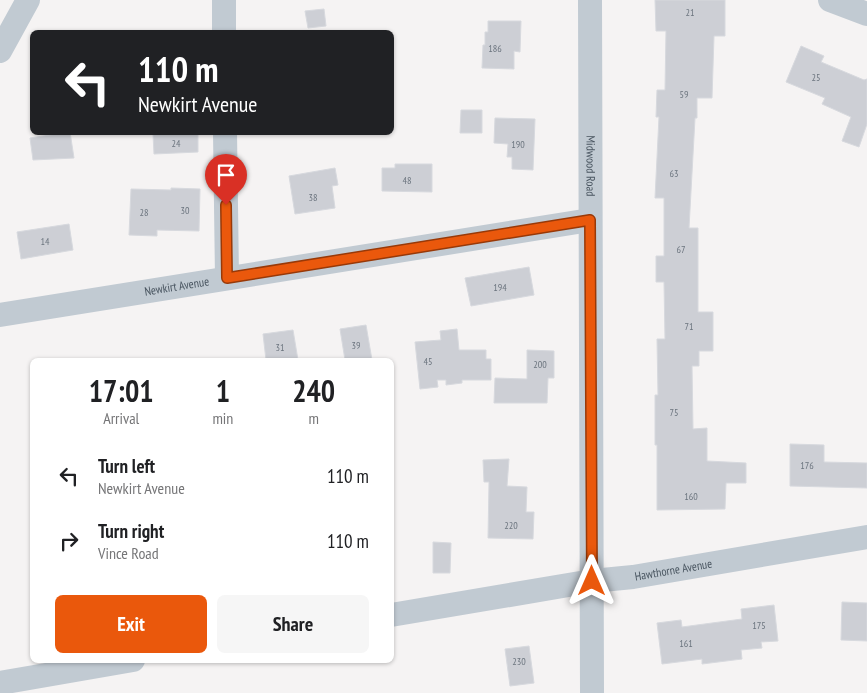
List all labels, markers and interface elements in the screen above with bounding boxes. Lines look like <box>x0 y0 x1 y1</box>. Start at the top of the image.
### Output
house number: 21 <box>686 6 695 19</box>
house number: 186 <box>488 42 502 55</box>
text: 110 m <box>138 46 219 92</box>
icon: left <box>55 50 120 115</box>
house number: 25 <box>812 71 821 84</box>
house number: 59 <box>680 88 689 101</box>
text: Newkirt Avenue <box>138 90 257 118</box>
street label: Midwood Road <box>583 135 599 197</box>
house number: 24 <box>172 137 181 150</box>
house number: 190 <box>511 138 525 151</box>
pin <box>205 154 247 205</box>
icon: arrive <box>212 161 240 189</box>
house number: 63 <box>670 167 679 180</box>
house number: 48 <box>403 174 412 187</box>
house number: 38 <box>309 191 318 204</box>
house number: 30 <box>181 204 190 217</box>
house number: 28 <box>140 206 149 219</box>
house number: 14 <box>41 235 50 248</box>
house number: 67 <box>677 243 686 256</box>
street label: Newkirt Avenue <box>143 273 210 299</box>
house number: 194 <box>493 281 507 294</box>
house number: 71 <box>685 320 694 333</box>
house number: 39 <box>352 339 361 352</box>
house number: 31 <box>276 341 285 354</box>
house number: 45 <box>424 355 433 368</box>
house number: 200 <box>533 358 547 371</box>
text: 17:01 <box>89 371 154 410</box>
text: 1 <box>216 371 230 410</box>
text: 240 <box>292 371 335 410</box>
house number: 75 <box>670 406 679 419</box>
text: Arrival <box>103 408 139 428</box>
text: min <box>212 408 233 428</box>
text: m <box>308 408 319 428</box>
text: Turn left <box>98 454 155 478</box>
house number: 176 <box>800 459 814 472</box>
icon: left <box>55 462 83 490</box>
text: 110 m <box>327 464 369 488</box>
text: Newkirt Avenue <box>98 478 185 498</box>
house number: 160 <box>684 490 698 503</box>
text: Turn right <box>98 519 164 543</box>
house number: 220 <box>504 519 518 532</box>
icon: right <box>55 527 83 555</box>
text: 110 m <box>327 529 369 553</box>
text: Vince Road <box>98 543 159 563</box>
position arrow <box>565 554 617 606</box>
street label: Hawthorne Avenue <box>633 556 713 584</box>
button: Exit <box>55 595 207 653</box>
button: Share <box>217 595 369 653</box>
house number: 175 <box>752 619 766 632</box>
house number: 161 <box>679 637 693 650</box>
house number: 230 <box>512 655 526 668</box>

